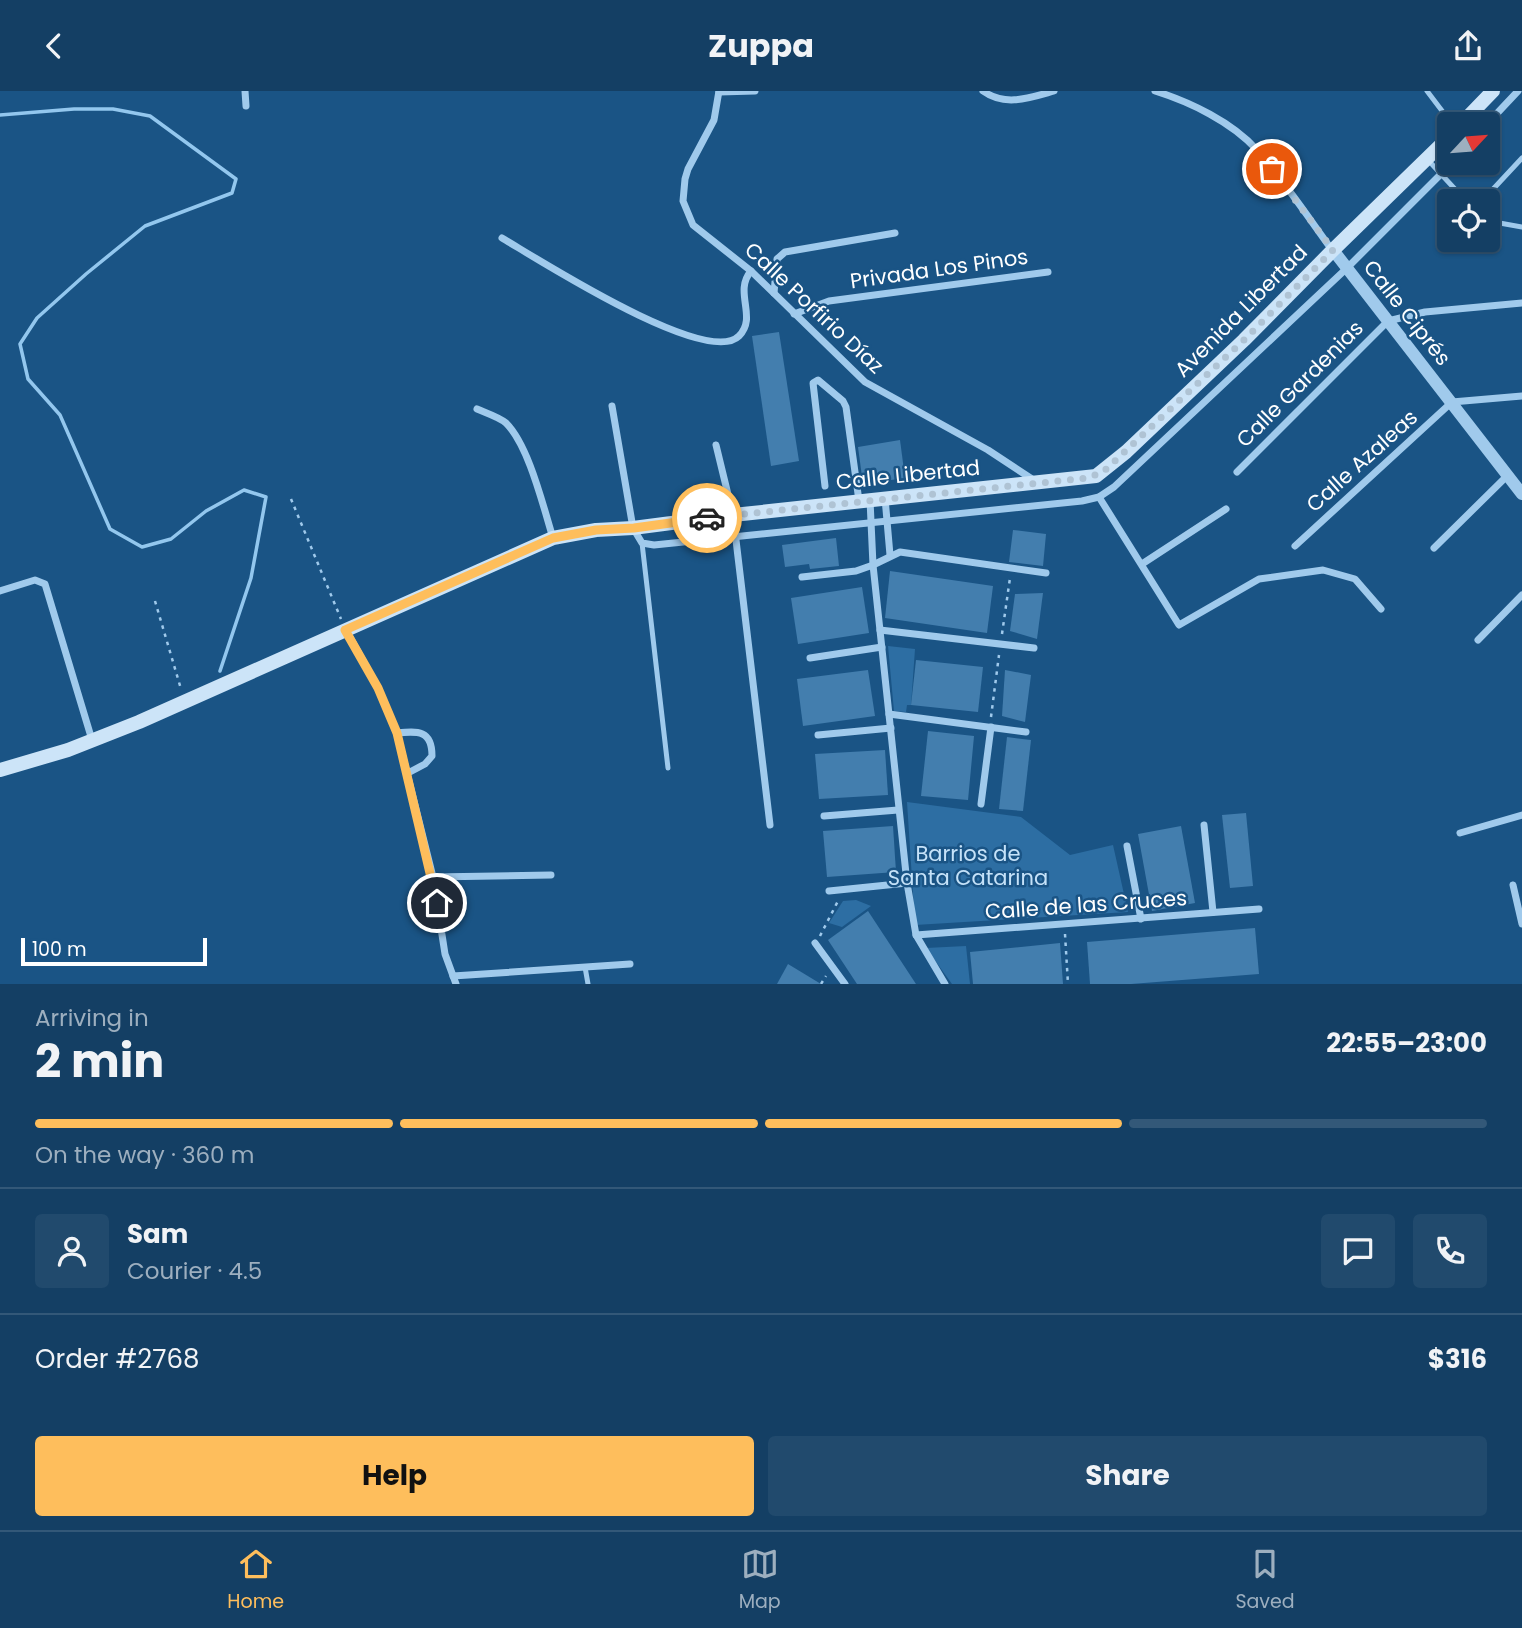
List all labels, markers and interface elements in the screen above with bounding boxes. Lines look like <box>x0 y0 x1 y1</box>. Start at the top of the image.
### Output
text: Zuppa <box>708 23 814 68</box>
icon: back <box>35 27 73 65</box>
icon: share <box>1449 27 1487 65</box>
north arrow <box>1437 112 1500 175</box>
map controls <box>1437 112 1500 252</box>
pin <box>1242 139 1302 199</box>
icon: bag <box>1253 150 1291 188</box>
button: locate <box>1437 189 1500 252</box>
street label: Calle Porfirio Díaz <box>738 235 890 380</box>
street label: Avenida Libertad <box>1168 238 1313 383</box>
street label: Privada Los Pinos <box>848 242 1030 295</box>
street label: Calle Ciprés <box>1357 254 1458 372</box>
street label: Calle Gardenias <box>1230 314 1370 454</box>
street label: Calle Azaleas <box>1300 403 1424 518</box>
street label: Calle Libertad <box>834 453 981 496</box>
courier <box>672 483 742 553</box>
icon: car <box>688 499 726 537</box>
park label: Barrios de Santa Catarina <box>888 839 1048 892</box>
pin <box>407 873 467 933</box>
street label: Calle de las Cruces <box>984 883 1188 926</box>
icon: home <box>418 884 456 922</box>
scale bar <box>21 935 206 967</box>
text: 100 m <box>32 936 87 963</box>
text: Arriving in <box>35 1002 149 1034</box>
text: 22:55–23:00 <box>1326 1025 1487 1061</box>
text: 2 min <box>35 1029 164 1093</box>
text: On the way · 360 m <box>35 1139 254 1171</box>
button: person <box>35 1214 109 1288</box>
button: chat <box>1321 1214 1395 1288</box>
button: phone <box>1413 1214 1487 1288</box>
text: Sam <box>127 1216 188 1252</box>
text: Courier · 4.5 <box>127 1255 262 1287</box>
text: Order #2768 <box>35 1341 199 1377</box>
text: $316 <box>1428 1341 1487 1377</box>
button: Help <box>35 1436 754 1516</box>
button: Share <box>768 1436 1487 1516</box>
tab: Home <box>227 1545 284 1616</box>
tab: Map <box>739 1545 781 1616</box>
tab: Saved <box>1235 1545 1295 1616</box>

